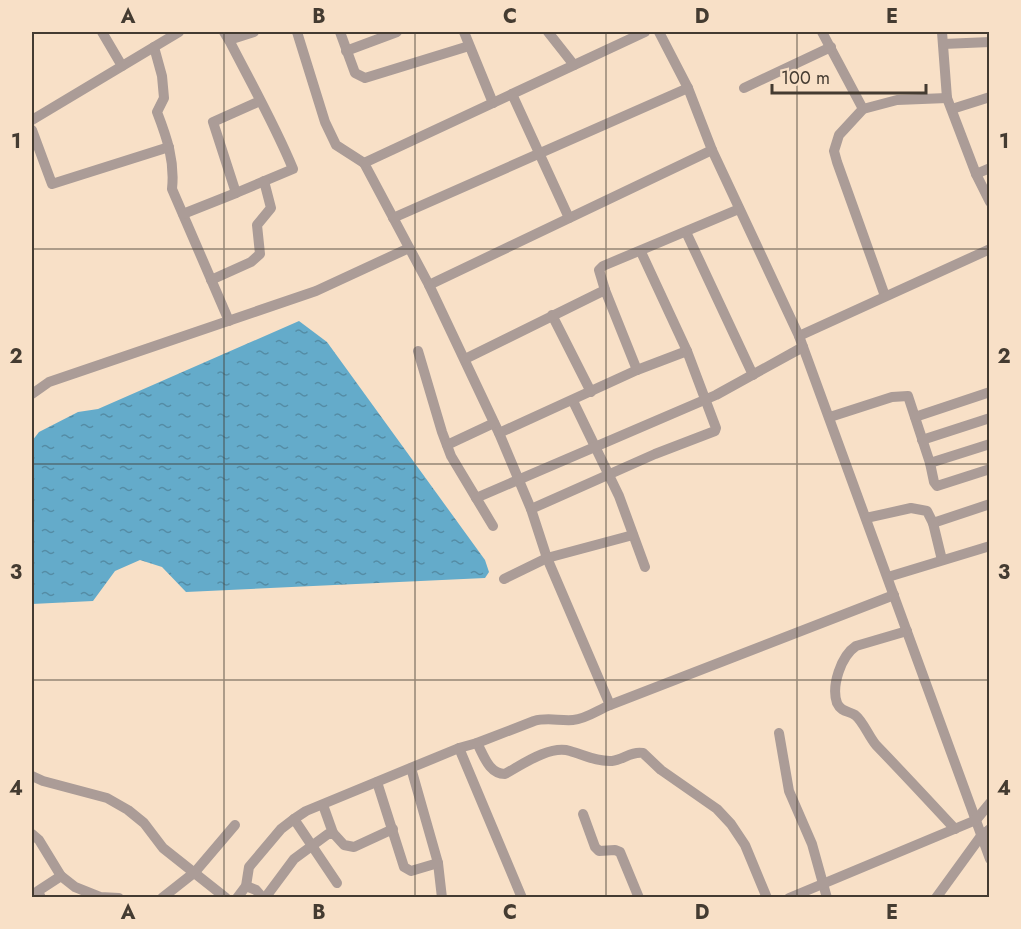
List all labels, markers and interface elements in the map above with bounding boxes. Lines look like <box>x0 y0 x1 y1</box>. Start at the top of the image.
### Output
text: A <box>120 2 136 31</box>
text: B <box>312 2 326 31</box>
text: C <box>503 2 517 31</box>
text: D <box>695 2 709 31</box>
text: E <box>886 2 898 31</box>
scale bar <box>772 57 926 95</box>
text: 100 m <box>781 65 830 91</box>
text: 1 <box>11 127 21 156</box>
text: 1 <box>999 127 1009 156</box>
text: 2 <box>9 342 23 371</box>
text: 2 <box>997 342 1011 371</box>
text: 3 <box>10 558 22 587</box>
text: 3 <box>998 558 1010 587</box>
text: 4 <box>9 774 23 803</box>
text: 4 <box>997 774 1011 803</box>
text: A <box>120 898 136 927</box>
text: B <box>312 898 326 927</box>
text: C <box>503 898 517 927</box>
text: D <box>695 898 709 927</box>
text: E <box>886 898 898 927</box>

